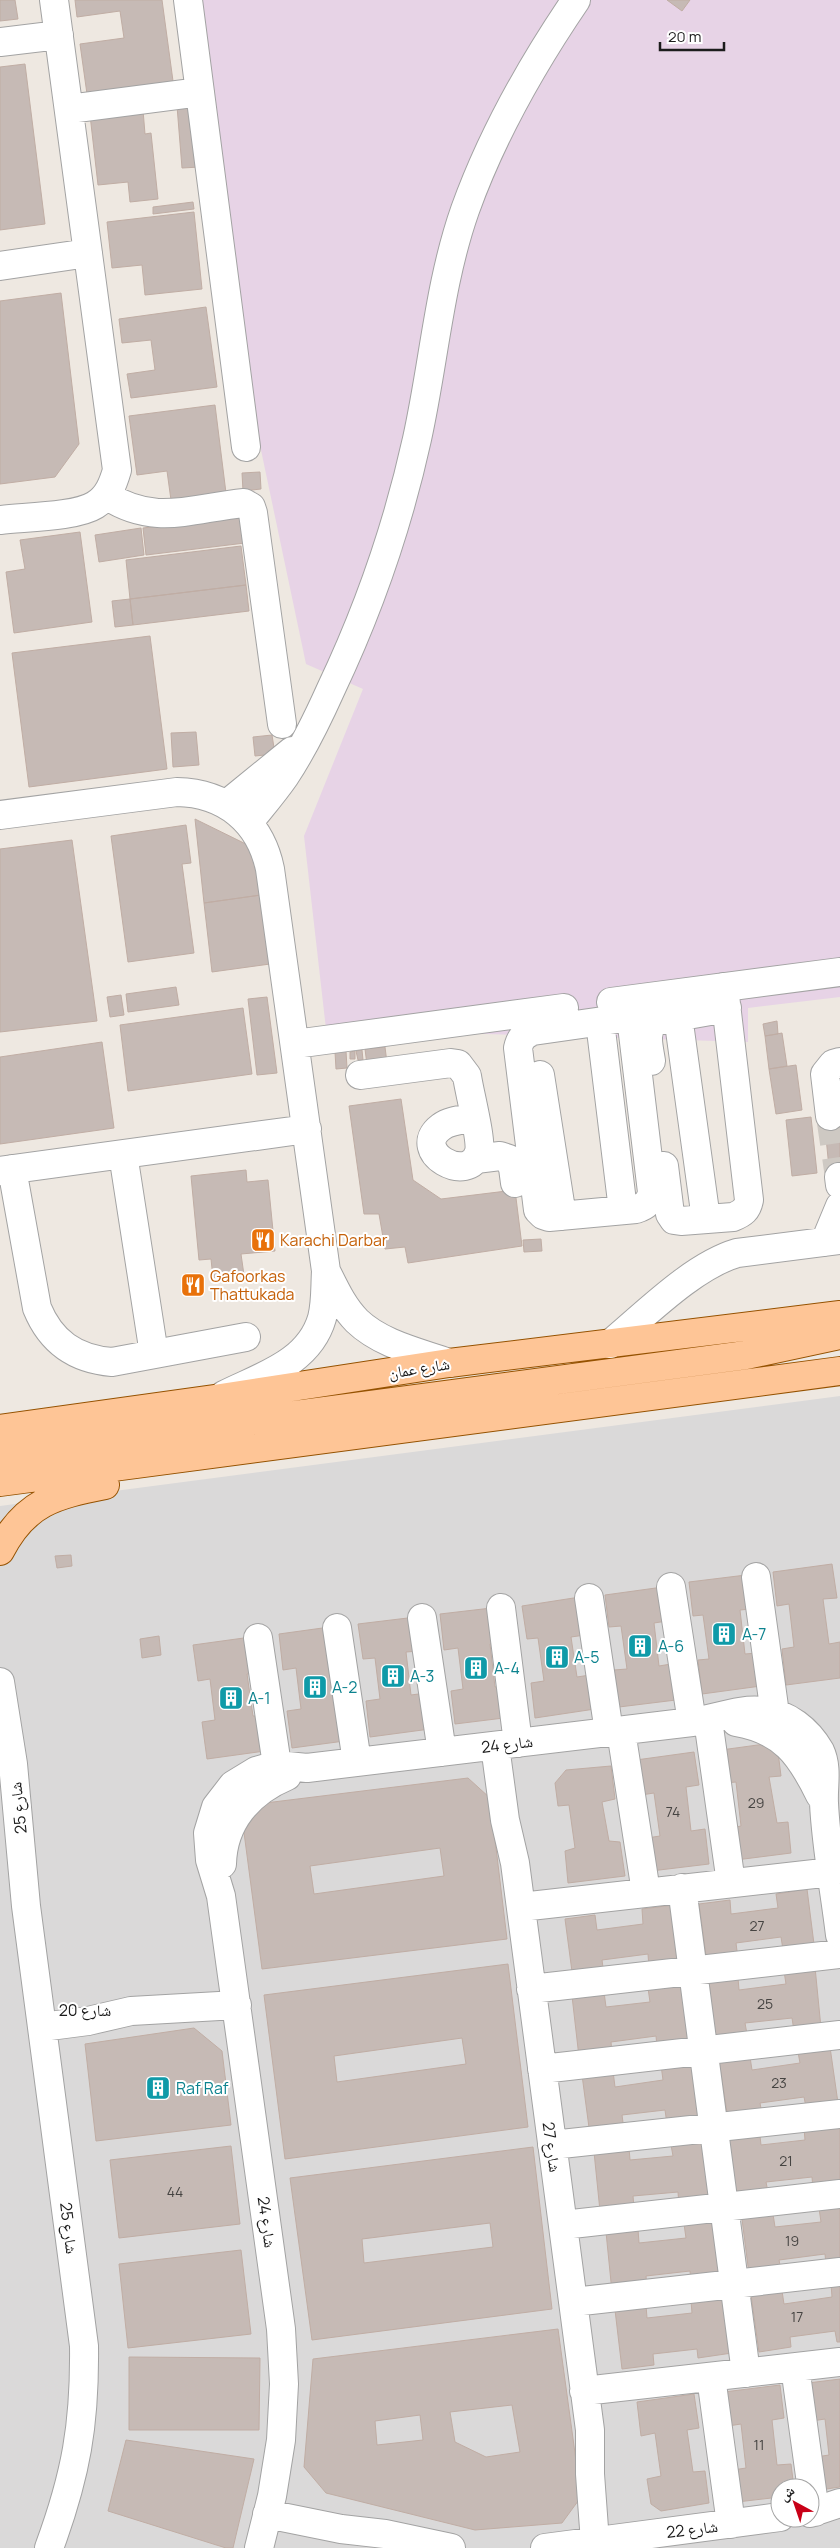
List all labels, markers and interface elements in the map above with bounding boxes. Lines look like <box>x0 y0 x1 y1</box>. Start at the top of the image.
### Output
scale bar <box>660 20 724 52</box>
text: 20 m <box>668 26 701 47</box>
restaurant icon: Karachi Darbar <box>250 1227 276 1253</box>
place label: Karachi Darbar <box>280 1229 388 1251</box>
place label: Gafoorkas Thattukada <box>210 1265 295 1305</box>
restaurant icon: Gafoorkas Thattukada <box>180 1272 206 1298</box>
street label: شارع عمان <box>387 1352 451 1384</box>
building icon: A-7 <box>711 1621 737 1647</box>
place label: A-7 <box>742 1623 766 1645</box>
building icon: A-6 <box>627 1633 653 1659</box>
place label: A-6 <box>658 1635 684 1657</box>
building icon: A-5 <box>544 1644 570 1670</box>
place label: A-5 <box>574 1646 599 1668</box>
building icon: A-4 <box>463 1655 489 1681</box>
place label: A-4 <box>494 1657 520 1679</box>
building icon: A-3 <box>380 1663 406 1689</box>
place label: A-3 <box>410 1665 434 1687</box>
building icon: A-2 <box>302 1674 328 1700</box>
place label: A-2 <box>332 1676 357 1698</box>
building icon: A-1 <box>218 1685 244 1711</box>
place label: A-1 <box>248 1687 270 1709</box>
street label: شارع 24 <box>480 1730 534 1758</box>
street label: شارع 25 <box>4 1781 32 1835</box>
house number: 29 <box>748 1793 764 1812</box>
house number: 74 <box>666 1802 680 1821</box>
house number: 27 <box>749 1916 765 1935</box>
house number: 25 <box>757 1994 773 2013</box>
street label: شارع 20 <box>59 1999 111 2021</box>
house number: 23 <box>771 2073 787 2092</box>
building icon: Raf Raf <box>145 2075 171 2101</box>
place label: Raf Raf <box>176 2077 229 2099</box>
street label: شارع 27 <box>538 2120 566 2174</box>
house number: 21 <box>779 2151 793 2170</box>
house number: 44 <box>167 2182 183 2201</box>
street label: شارع 24 <box>252 2195 282 2249</box>
street label: شارع 25 <box>55 2201 83 2255</box>
house number: 19 <box>785 2231 799 2250</box>
house number: 17 <box>791 2307 803 2326</box>
house number: 11 <box>754 2435 764 2454</box>
north arrow <box>770 2478 820 2528</box>
text: ش <box>775 2481 798 2505</box>
street label: شارع 22 <box>665 2515 719 2543</box>

